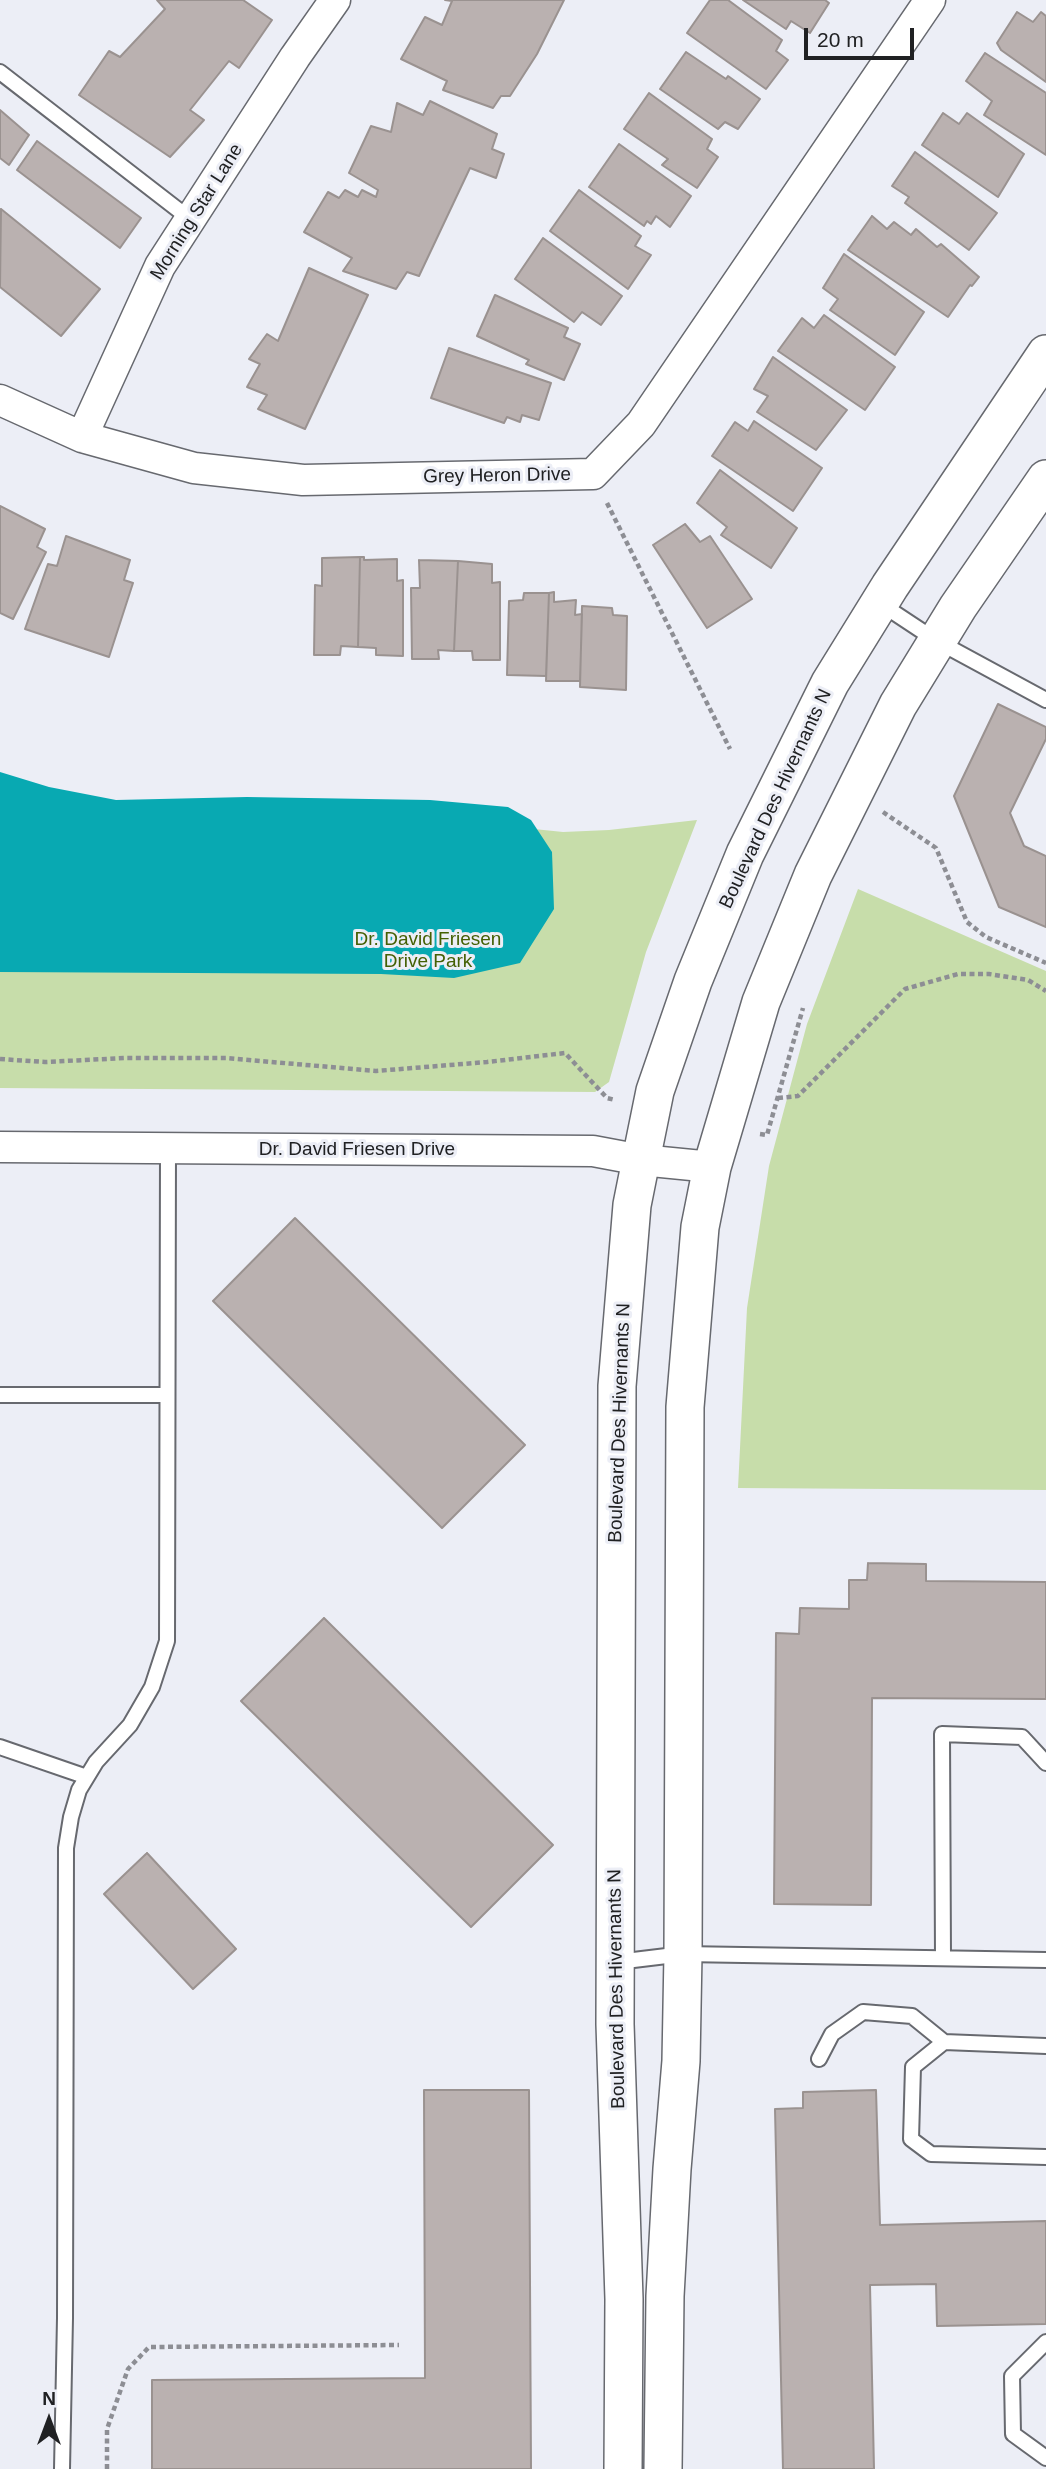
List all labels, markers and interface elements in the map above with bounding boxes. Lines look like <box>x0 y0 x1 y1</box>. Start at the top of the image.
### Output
scale bar <box>808 14 918 58</box>
text: 20 m <box>817 28 864 51</box>
street label: Morning Star Lane <box>146 140 248 284</box>
street label: Grey Heron Drive <box>423 463 571 489</box>
street label: Boulevard Des Hivernants N <box>715 686 837 912</box>
park label: Dr. David Friesen Drive Park <box>355 929 501 973</box>
street label: Dr. David Friesen Drive <box>259 1139 455 1161</box>
street label: Boulevard Des Hivernants N <box>604 1303 636 1543</box>
street label: Boulevard Des Hivernants N <box>604 1869 630 2109</box>
north arrow <box>14 2385 84 2455</box>
text: N <box>42 2388 56 2409</box>

